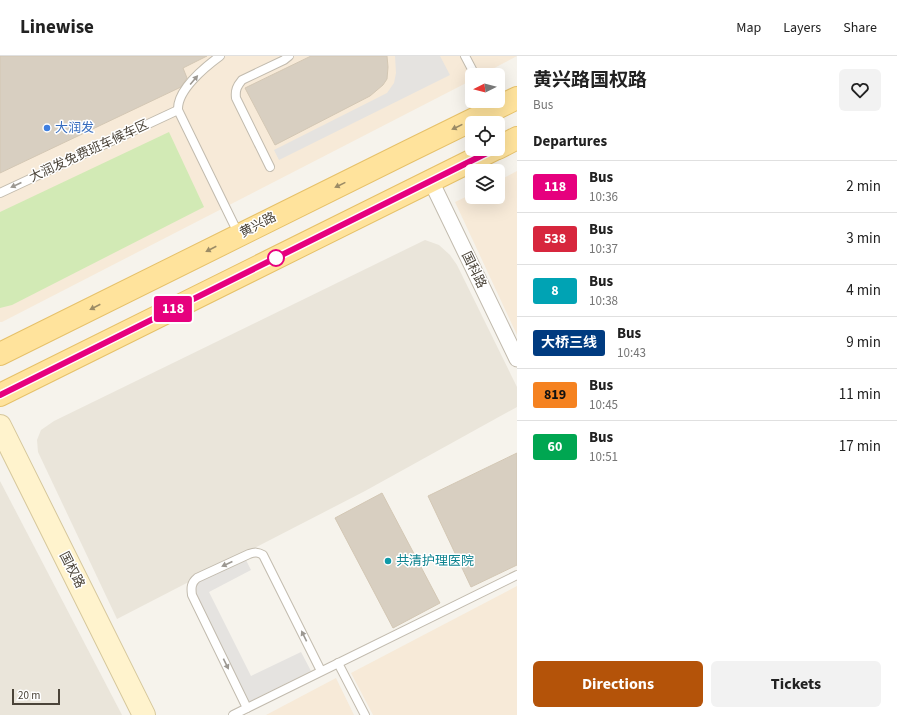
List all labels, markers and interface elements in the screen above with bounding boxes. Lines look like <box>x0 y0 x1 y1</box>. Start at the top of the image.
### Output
text: Linewise <box>20 14 94 41</box>
text: Map <box>736 18 761 38</box>
text: Layers <box>783 18 821 38</box>
text: Share <box>843 18 877 38</box>
text: 黄兴路国权路 <box>533 67 647 94</box>
north arrow <box>465 68 505 108</box>
map controls <box>465 68 505 204</box>
button: heart <box>839 69 881 111</box>
one-way arrow <box>189 74 198 85</box>
text: Bus <box>533 96 553 114</box>
street label: 大润发免费班车候车区 <box>26 115 152 187</box>
button: locate <box>465 116 505 156</box>
place label: 大润发 <box>55 119 94 137</box>
marker: 大润发 <box>42 123 52 133</box>
one-way arrow <box>451 124 462 130</box>
text: Departures <box>533 131 607 152</box>
button: layers <box>465 164 505 204</box>
text: Bus <box>589 167 613 188</box>
text: 2 min <box>846 176 881 197</box>
text: 118 <box>544 177 566 197</box>
one-way arrow <box>11 182 22 188</box>
one-way arrow <box>334 182 346 188</box>
text: 10:36 <box>589 188 618 206</box>
street label: 黄兴路 <box>237 208 279 242</box>
text: Bus <box>589 219 613 240</box>
text: 3 min <box>846 228 881 249</box>
text: 538 <box>544 229 566 249</box>
text: 10:37 <box>589 240 618 258</box>
one-way arrow <box>205 246 217 252</box>
unlabelled marker <box>267 249 285 267</box>
street label: 国科路 <box>457 249 491 291</box>
text: Bus <box>589 271 613 292</box>
text: 4 min <box>846 280 881 301</box>
text: 8 <box>551 281 559 301</box>
text: 10:38 <box>589 292 618 310</box>
line badge: 118 <box>150 296 196 322</box>
text: 118 <box>162 299 184 319</box>
one-way arrow <box>89 304 101 310</box>
text: Bus <box>617 323 641 344</box>
text: 9 min <box>846 332 881 353</box>
text: 大桥三线 <box>541 333 597 353</box>
text: 10:43 <box>617 344 646 362</box>
text: Bus <box>589 375 613 396</box>
text: 11 min <box>839 384 881 405</box>
text: 819 <box>544 385 566 405</box>
text: 10:45 <box>589 396 618 414</box>
text: Bus <box>589 427 613 448</box>
text: 17 min <box>839 436 881 457</box>
text: 60 <box>548 437 562 457</box>
text: 10:51 <box>589 448 618 466</box>
street label: 国权路 <box>55 549 89 591</box>
place label: 共清护理医院 <box>396 552 474 570</box>
marker: 共清护理医院 <box>383 556 393 566</box>
one-way arrow <box>222 561 233 567</box>
one-way arrow <box>301 631 307 642</box>
one-way arrow <box>223 659 229 670</box>
button: Directions <box>533 661 703 707</box>
button: Tickets <box>711 661 881 707</box>
scale bar <box>12 687 60 706</box>
text: 20 m <box>18 688 40 703</box>

